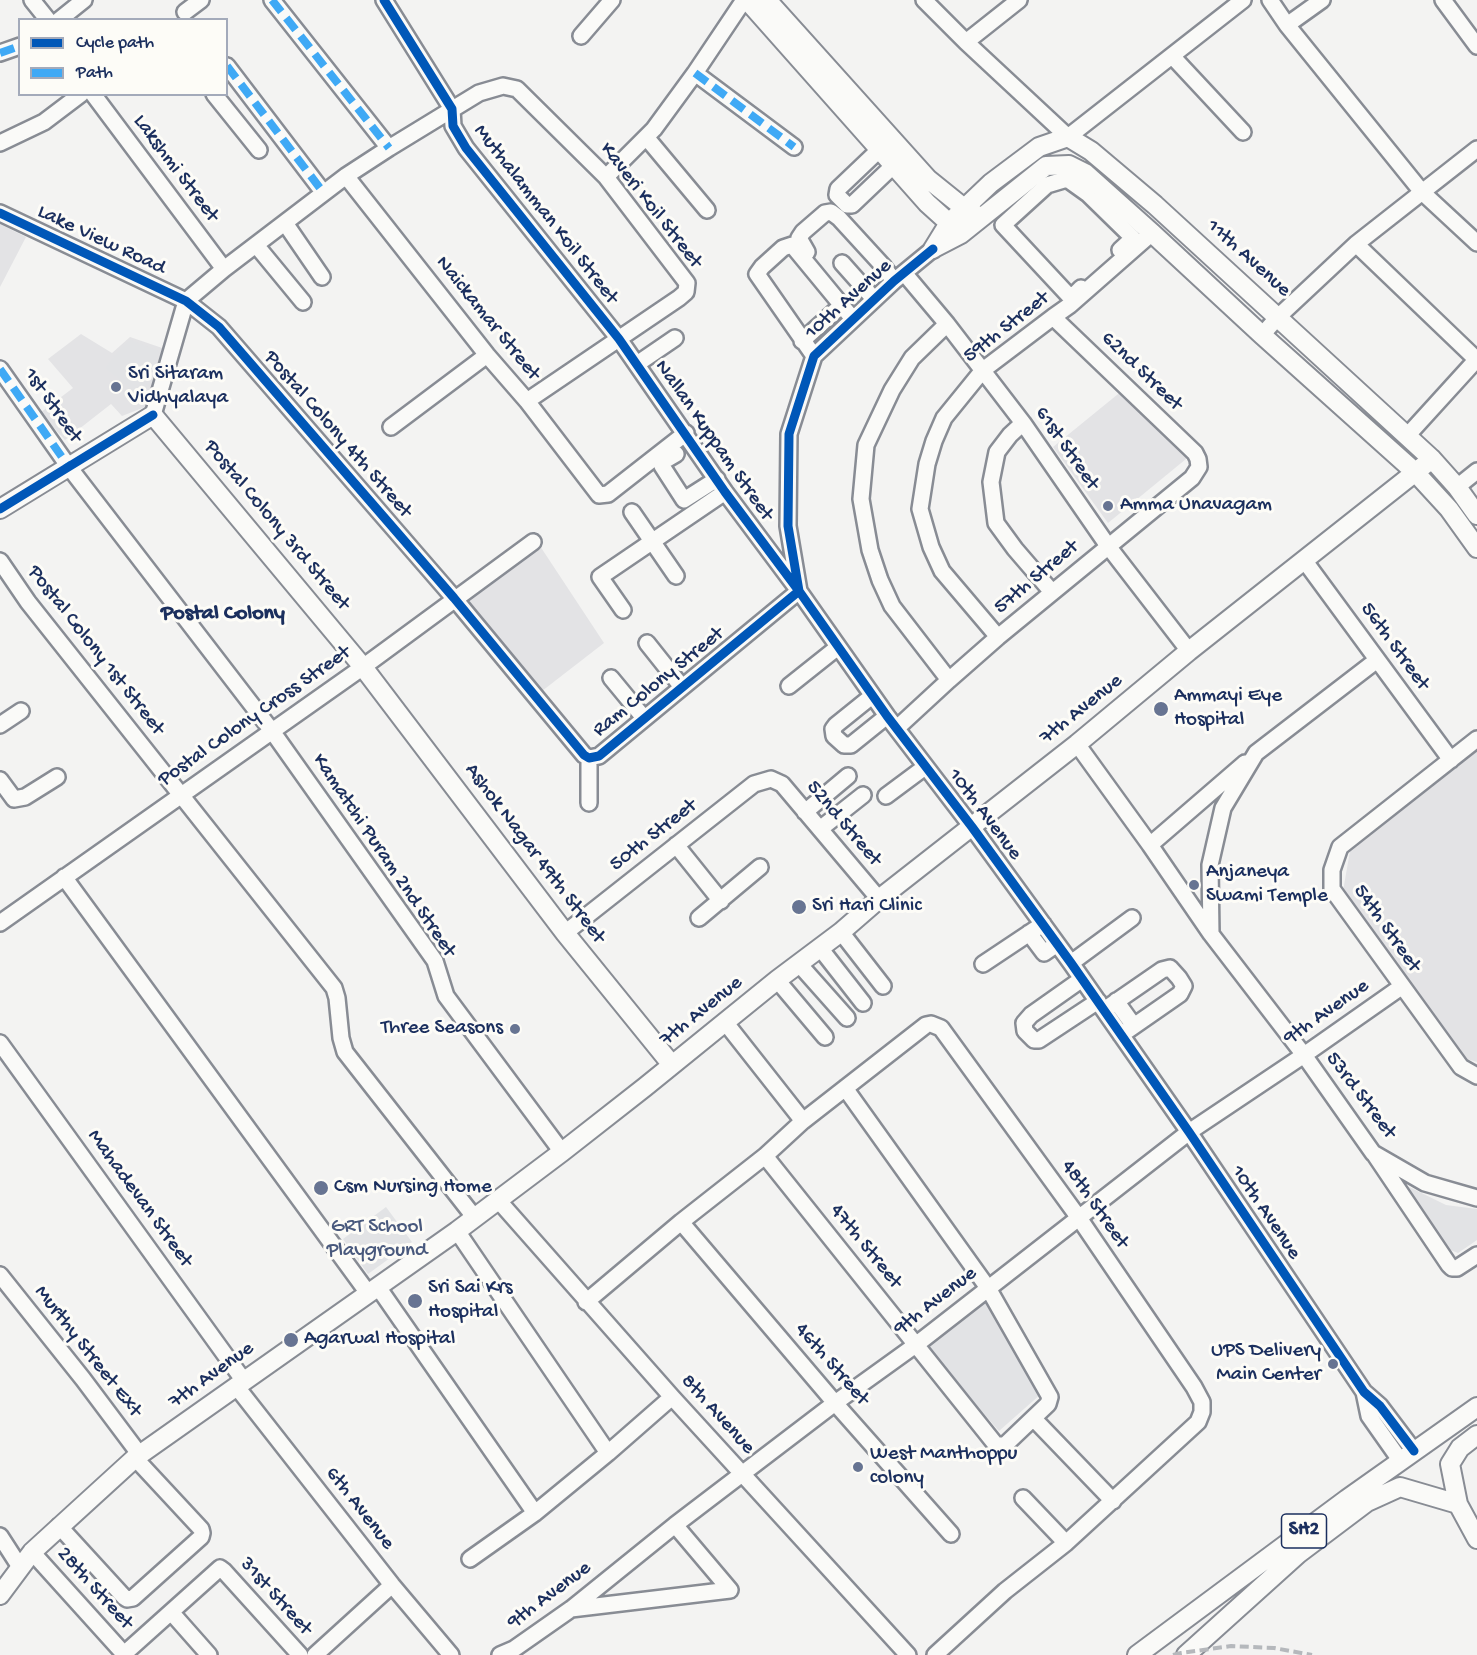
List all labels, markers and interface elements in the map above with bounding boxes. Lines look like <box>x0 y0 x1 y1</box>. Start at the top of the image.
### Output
legend <box>18 18 228 96</box>
text: Cycle path <box>76 33 154 54</box>
text: Path <box>76 63 113 84</box>
street label: Lakshmi Street <box>126 110 224 228</box>
street label: Muthalamman Koil Street <box>467 120 623 310</box>
street label: Kaveri Koil Street <box>593 138 707 274</box>
street label: Lake View Road <box>33 200 169 282</box>
street label: 11th Avenue <box>1201 215 1295 303</box>
street label: Naickamar Street <box>429 252 545 386</box>
street label: 10th Avenue <box>800 254 898 346</box>
street label: 59th Street <box>959 287 1055 369</box>
street label: 62nd Street <box>1095 327 1187 417</box>
street label: Postal Colony 4th Street <box>257 346 417 524</box>
street label: Nallan Kuppam Street <box>648 356 778 526</box>
place label: Sri Sitaram Vidhyalaya <box>128 362 228 412</box>
street label: 1st Street <box>17 364 87 448</box>
marker: Sri Sitaram Vidhyalaya <box>109 380 123 394</box>
street label: 61st Street <box>1028 402 1104 496</box>
street label: Postal Colony 3rd Street <box>197 436 355 616</box>
place label: Amma Unavagam <box>1120 493 1272 519</box>
marker: Amma Unavagam <box>1101 499 1115 513</box>
street label: 57th Street <box>990 535 1084 621</box>
street label: Postal Colony 1st Street <box>21 561 169 741</box>
street label: 56th Street <box>1354 598 1434 696</box>
district label: Postal Colony <box>161 602 285 628</box>
street label: Ram Colony Street <box>588 622 730 744</box>
street label: Postal Colony Cross Street <box>154 641 356 793</box>
street label: 7th Avenue <box>1036 669 1128 751</box>
place label: Ammayi Eye Hospital <box>1174 684 1282 734</box>
marker: Ammayi Eye Hospital <box>1152 700 1170 718</box>
street label: Kamatchi Puram 2nd Street <box>305 749 461 963</box>
street label: Ashok Nagar 49th Street <box>458 759 610 949</box>
street label: 10th Avenue <box>941 764 1027 866</box>
street label: 52nd Street <box>800 776 886 872</box>
street label: 50th Street <box>605 794 703 878</box>
place label: Anjaneya Swami Temple <box>1206 860 1328 910</box>
marker: Anjaneya Swami Temple <box>1187 878 1201 892</box>
street label: 54th Street <box>1346 880 1426 978</box>
place label: Sri Hari Clinic <box>812 894 922 920</box>
marker: Sri Hari Clinic <box>790 898 808 916</box>
street label: 7th Avenue <box>656 971 748 1053</box>
street label: 9th Avenue <box>1279 974 1375 1052</box>
place label: Three Seasons <box>381 1016 503 1042</box>
marker: Three Seasons <box>508 1022 522 1036</box>
street label: 53rd Street <box>1319 1047 1401 1145</box>
street label: Mahadevan Street <box>81 1125 197 1273</box>
street label: 48th Street <box>1054 1156 1134 1254</box>
street label: 10th Avenue <box>1224 1161 1306 1265</box>
place label: Csm Nursing Home <box>334 1175 492 1201</box>
marker: Csm Nursing Home <box>312 1179 330 1197</box>
street label: 47th Street <box>823 1200 907 1294</box>
park label: GRT School Playground <box>327 1215 427 1265</box>
street label: 9th Avenue <box>889 1262 983 1342</box>
place label: Sri Sai Krs Hospital <box>428 1276 512 1326</box>
street label: Murthy Street Ext <box>28 1281 146 1423</box>
marker: Sri Sai Krs Hospital <box>406 1292 424 1310</box>
street label: 46th Street <box>788 1318 874 1412</box>
place label: Agarwal Hospital <box>304 1327 455 1353</box>
marker: Agarwal Hospital <box>282 1331 300 1349</box>
street label: 7th Avenue <box>165 1337 259 1415</box>
place label: UPS Delivery Main Center <box>1211 1339 1321 1389</box>
marker: UPS Delivery Main Center <box>1326 1357 1340 1371</box>
street label: 8th Avenue <box>674 1370 760 1460</box>
place label: West Manthoppu colony <box>870 1442 1017 1492</box>
marker: West Manthoppu colony <box>851 1460 865 1474</box>
street label: 6th Avenue <box>319 1462 399 1556</box>
road number: SH2 <box>1282 1514 1326 1548</box>
street label: 28th Street <box>50 1542 138 1636</box>
street label: 31st Street <box>233 1553 317 1641</box>
street label: 9th Avenue <box>503 1556 597 1636</box>

